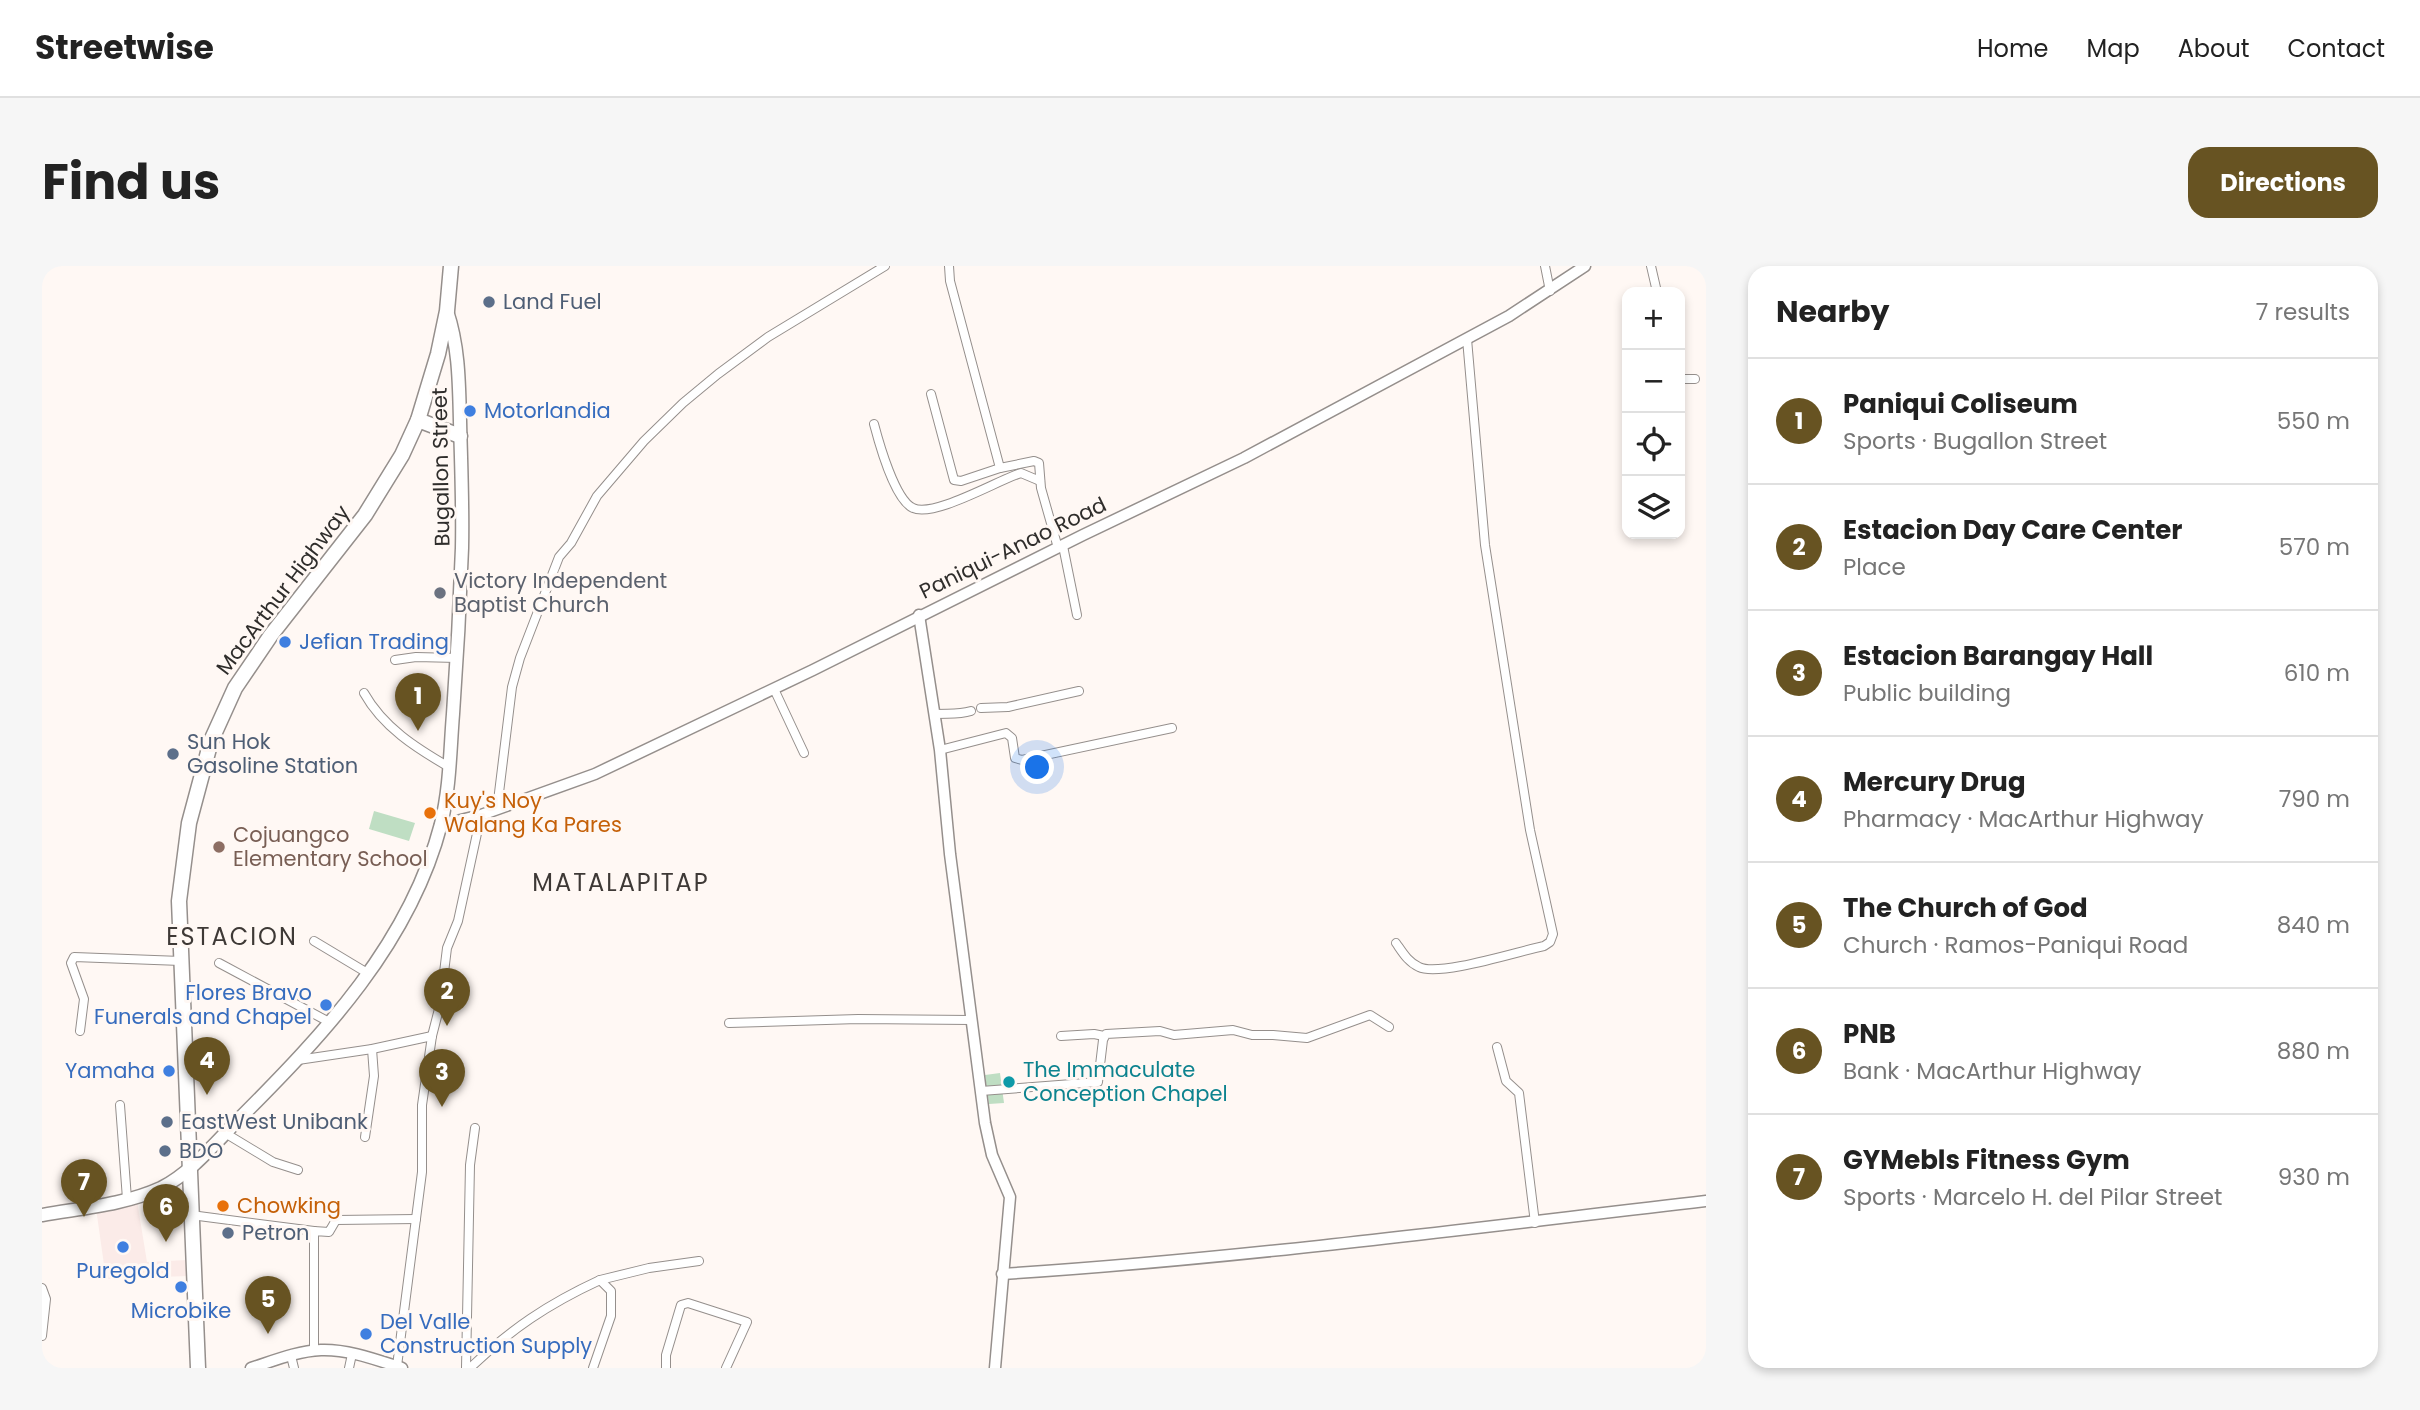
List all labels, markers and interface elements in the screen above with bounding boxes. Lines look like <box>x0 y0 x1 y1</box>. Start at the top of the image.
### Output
text: Streetwise <box>35 24 214 71</box>
text: Home <box>1977 32 2049 65</box>
text: Map <box>2087 32 2140 65</box>
text: About <box>2178 32 2249 65</box>
text: Contact <box>2287 32 2385 65</box>
button: Directions <box>2188 147 2378 218</box>
text: Find us <box>42 148 220 216</box>
place label: Land Fuel <box>503 287 602 316</box>
map controls <box>1622 287 1685 539</box>
button: + <box>1622 287 1685 350</box>
text: Nearby <box>1776 290 1890 333</box>
marker: Land Fuel <box>481 294 497 310</box>
text: 7 results <box>2256 296 2350 328</box>
button: − <box>1622 350 1685 413</box>
text: Paniqui Coliseum <box>1843 386 2078 422</box>
street label: Bugallon Street <box>425 387 456 547</box>
place label: Motorlandia <box>484 396 611 425</box>
marker: Motorlandia <box>462 403 478 419</box>
text: 1 <box>1795 405 1803 437</box>
text: 550 m <box>2277 405 2350 437</box>
button: locate <box>1622 413 1685 476</box>
text: Sports · Bugallon Street <box>1843 425 2107 457</box>
button: layers <box>1622 476 1685 539</box>
street label: Paniqui-Anao Road <box>914 490 1111 605</box>
street label: MacArthur Highway <box>209 499 356 681</box>
text: Estacion Day Care Center <box>1843 512 2182 548</box>
text: 2 <box>1792 531 1806 563</box>
text: 570 m <box>2279 531 2350 563</box>
text: Place <box>1843 551 1906 583</box>
place label: Victory Independent Baptist Church <box>454 566 667 619</box>
marker: Victory Independent Baptist Church <box>432 585 448 601</box>
place label: Jefian Trading <box>299 627 449 656</box>
marker: Jefian Trading <box>277 634 293 650</box>
text: Estacion Barangay Hall <box>1843 638 2153 674</box>
text: 3 <box>1792 657 1806 689</box>
text: 610 m <box>2284 657 2350 689</box>
pin: 1 <box>395 673 441 731</box>
text: Public building <box>1843 677 2011 709</box>
place label: Sun Hok Gasoline Station <box>187 727 358 780</box>
marker: Sun Hok Gasoline Station <box>165 746 181 762</box>
your location <box>1020 750 1054 784</box>
text: Mercury Drug <box>1843 764 2026 800</box>
text: 4 <box>1791 783 1807 815</box>
text: 790 m <box>2279 783 2350 815</box>
place label: Kuy's Noy Walang Ka Pares <box>444 786 622 839</box>
text: Pharmacy · MacArthur Highway <box>1843 803 2204 835</box>
marker: Kuy's Noy Walang Ka Pares <box>422 805 438 821</box>
place label: Cojuangco Elementary School <box>233 820 428 873</box>
marker: Cojuangco Elementary School <box>211 839 227 855</box>
district label: MATALAPITAP <box>532 866 710 899</box>
text: The Church of God <box>1843 890 2088 926</box>
text: 5 <box>1792 909 1806 941</box>
text: 840 m <box>2277 909 2350 941</box>
district label: ESTACION <box>166 920 298 953</box>
text: Church · Ramos-Paniqui Road <box>1843 929 2188 961</box>
pin: 2 <box>424 968 470 1026</box>
place label: Flores Bravo Funerals and Chapel <box>94 978 312 1031</box>
marker: Flores Bravo Funerals and Chapel <box>318 997 334 1013</box>
text: PNB <box>1843 1016 1896 1052</box>
text: 6 <box>1792 1035 1806 1067</box>
text: 880 m <box>2277 1035 2350 1067</box>
pin: 4 <box>184 1037 230 1095</box>
pin: 3 <box>419 1049 465 1107</box>
place label: The Immaculate Conception Chapel <box>1023 1055 1228 1108</box>
text: Bank · MacArthur Highway <box>1843 1055 2142 1087</box>
place label: Yamaha <box>65 1056 155 1085</box>
marker: Yamaha <box>161 1063 177 1079</box>
marker: The Immaculate Conception Chapel <box>1001 1074 1017 1090</box>
place label: EastWest Unibank <box>181 1107 368 1136</box>
marker: EastWest Unibank <box>159 1114 175 1130</box>
place label: BDO <box>179 1136 223 1165</box>
text: GYMebls Fitness Gym <box>1843 1142 2130 1178</box>
marker: BDO <box>157 1143 173 1159</box>
pin: 7 <box>61 1159 107 1217</box>
text: 7 <box>1793 1161 1805 1193</box>
text: 930 m <box>2278 1161 2350 1193</box>
text: Sports · Marcelo H. del Pilar Street <box>1843 1181 2222 1213</box>
pin: 6 <box>143 1184 189 1242</box>
place label: Chowking <box>237 1191 341 1220</box>
marker: Chowking <box>215 1198 231 1214</box>
place label: Petron <box>242 1218 310 1247</box>
marker: Petron <box>220 1225 236 1241</box>
marker: Puregold <box>115 1239 131 1255</box>
place label: Puregold <box>76 1256 170 1285</box>
pin: 5 <box>245 1276 291 1334</box>
marker: Microbike <box>173 1279 189 1295</box>
place label: Microbike <box>131 1296 231 1325</box>
place label: Del Valle Construction Supply <box>380 1307 592 1360</box>
marker: Del Valle Construction Supply <box>358 1326 374 1342</box>

